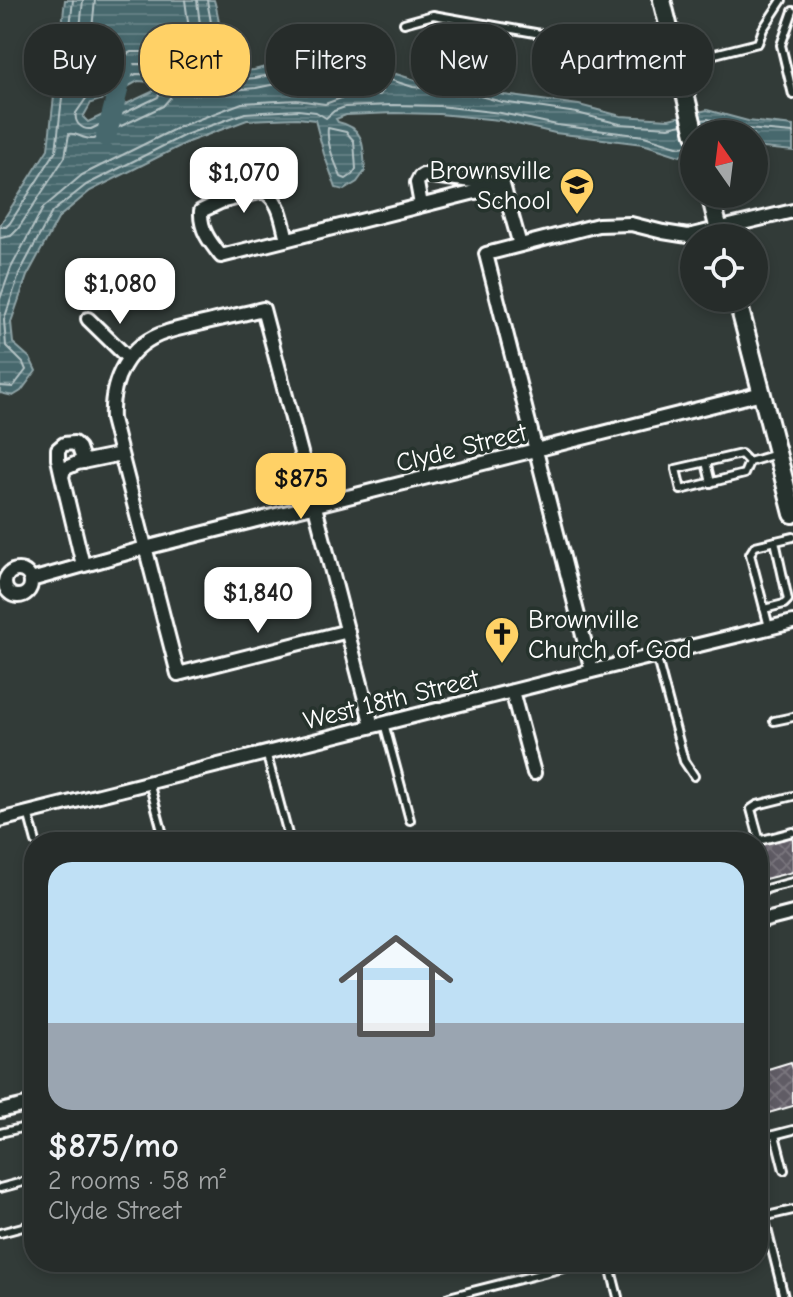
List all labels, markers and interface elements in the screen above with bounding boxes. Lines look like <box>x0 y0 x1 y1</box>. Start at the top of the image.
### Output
chip: Buy <box>24 24 124 96</box>
chip: Rent <box>140 24 250 96</box>
chip: Filters <box>266 24 395 96</box>
chip: New <box>411 24 516 96</box>
chip: Apartment <box>532 24 713 96</box>
north arrow <box>680 120 768 208</box>
map controls <box>680 120 768 312</box>
pin: $1,070 <box>179 147 309 215</box>
place label: Brownsville School <box>430 156 551 216</box>
text: $1,070 <box>208 158 280 188</box>
school or university icon: Brownsville School <box>558 166 596 216</box>
button: locate <box>680 224 768 312</box>
pin: $1,080 <box>55 258 185 326</box>
text: $1,080 <box>83 269 157 299</box>
street label: Clyde Street <box>393 417 531 479</box>
pin: $875 <box>254 453 348 521</box>
text: $875 <box>274 464 328 494</box>
pin: $1,840 <box>193 567 323 635</box>
text: $1,840 <box>222 578 294 608</box>
place label: Brownville Church of God <box>528 605 692 665</box>
church icon: Brownville Church of God <box>483 615 521 665</box>
street label: West 18th Street <box>300 663 484 736</box>
icon: home <box>324 914 468 1058</box>
text: $875/mo <box>48 1126 179 1166</box>
text: 2 rooms · 58 m² <box>48 1166 226 1196</box>
text: Clyde Street <box>48 1196 181 1226</box>

